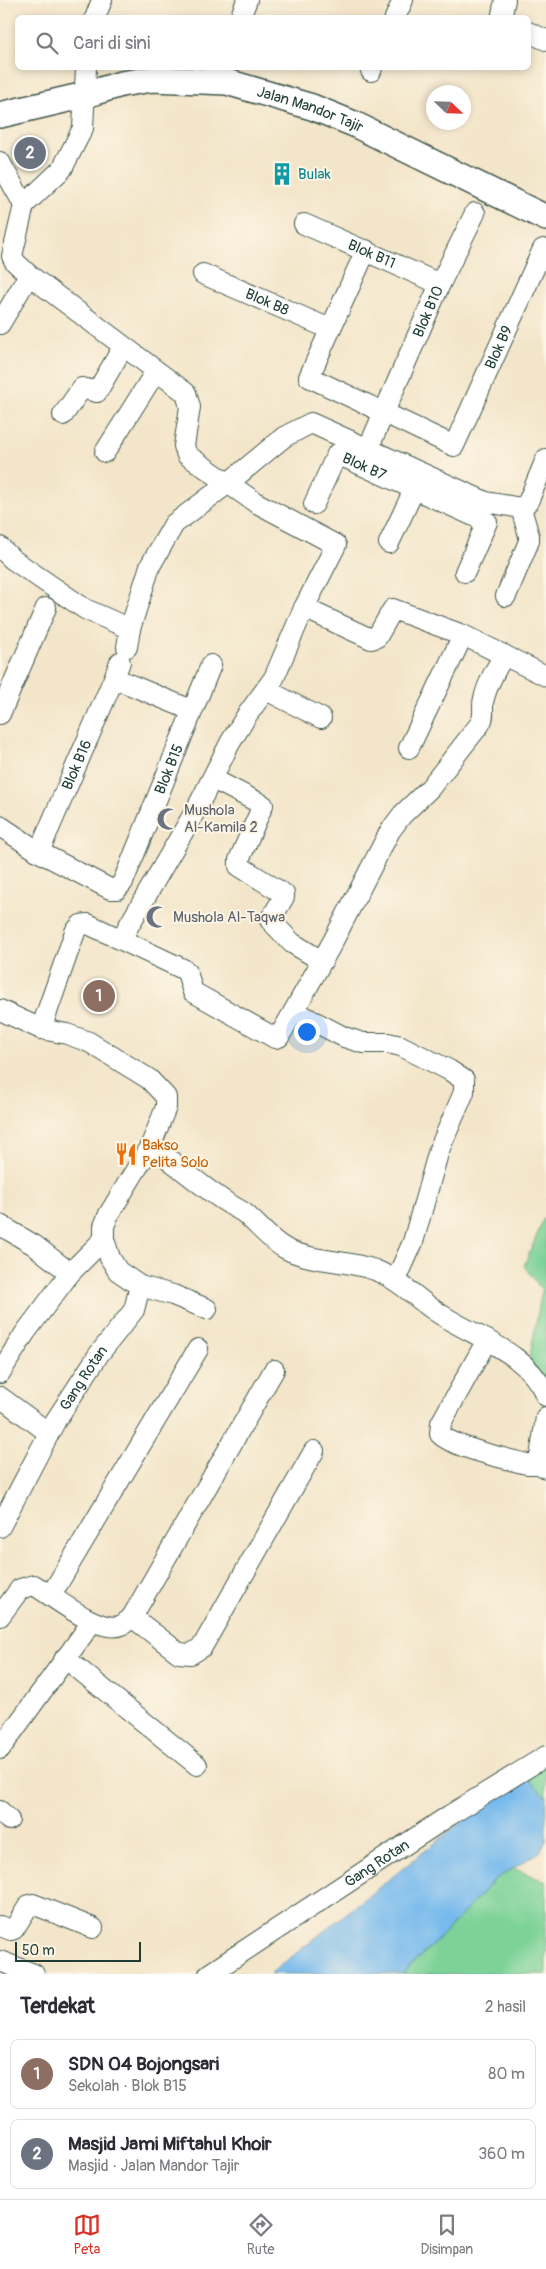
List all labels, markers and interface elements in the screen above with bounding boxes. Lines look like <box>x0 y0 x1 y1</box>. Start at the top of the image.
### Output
search box <box>15 15 531 70</box>
icon: search <box>33 29 61 57</box>
text: Cari di sini <box>73 31 150 55</box>
street label: Jalan Mandor Tajir <box>255 82 367 137</box>
north arrow <box>426 85 471 130</box>
pin: 2 <box>14 134 46 172</box>
building icon: Bulak <box>269 161 295 187</box>
place label: Bulak <box>298 165 332 184</box>
street label: Blok B11 <box>345 235 398 273</box>
street label: Blok B10 <box>408 283 448 340</box>
street label: Blok B8 <box>242 284 292 320</box>
street label: Blok B9 <box>480 323 517 372</box>
street label: Blok B7 <box>339 448 389 485</box>
street label: Blok B16 <box>57 737 96 793</box>
street label: Blok B15 <box>150 741 187 797</box>
place label: Mushola Al-Kamila 2 <box>184 801 258 837</box>
mosque icon: Mushola Al-Kamila 2 <box>155 806 181 832</box>
mosque icon: Mushola Al-Taqwa <box>144 904 170 930</box>
place label: Mushola Al-Taqwa <box>173 908 285 927</box>
pin: 1 <box>83 977 115 1015</box>
your location <box>294 1019 320 1045</box>
place label: Bakso Pelita Solo <box>142 1136 209 1172</box>
restaurant icon: Bakso Pelita Solo <box>113 1141 139 1167</box>
street label: Gang Rotan <box>55 1342 112 1414</box>
street label: Gang Rotan <box>341 1835 413 1892</box>
scale bar <box>15 1939 141 1962</box>
text: 50 m <box>22 1942 55 1959</box>
text: Terdekat <box>20 1993 95 2020</box>
text: 2 hasil <box>485 1997 526 2017</box>
text: SDN 04 Bojongsari <box>68 2052 219 2076</box>
text: 1 <box>34 2064 40 2084</box>
text: 80 m <box>488 2064 525 2084</box>
text: Sekolah · Blok B15 <box>68 2076 187 2096</box>
text: Masjid Jami Miftahul Khoir <box>68 2132 272 2156</box>
text: 2 <box>33 2144 41 2164</box>
text: 360 m <box>478 2144 525 2164</box>
text: Masjid · Jalan Mandor Tajir <box>68 2156 239 2176</box>
tab: Peta <box>73 2211 101 2258</box>
tab: Rute <box>247 2211 275 2258</box>
tab: Disimpan <box>420 2211 473 2258</box>

